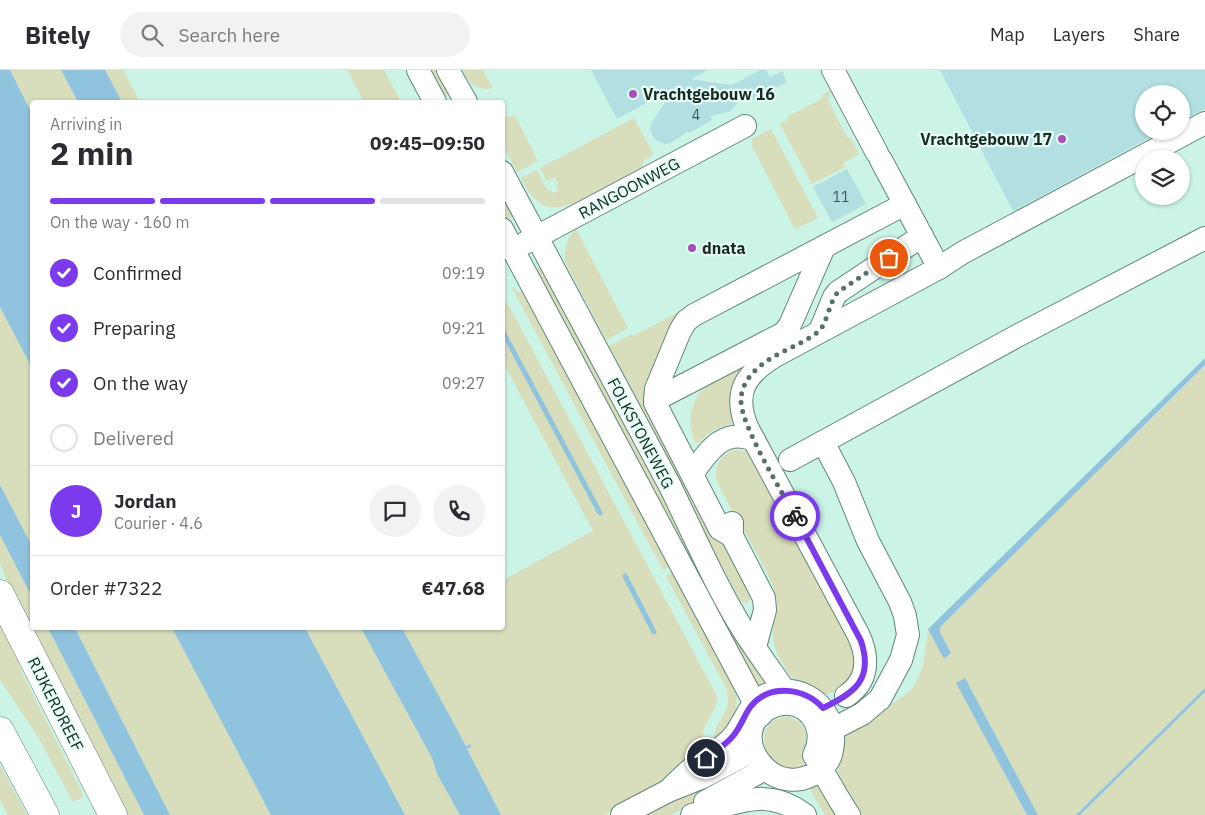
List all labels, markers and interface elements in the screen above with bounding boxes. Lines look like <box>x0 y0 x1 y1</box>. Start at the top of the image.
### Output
search box <box>120 12 470 57</box>
text: Bitely <box>25 19 90 51</box>
icon: search <box>138 21 166 49</box>
text: Search here <box>178 23 280 47</box>
text: Map <box>990 23 1025 46</box>
text: Layers <box>1053 23 1105 46</box>
text: Share <box>1133 23 1180 46</box>
place label: Vrachtgebouw 16 <box>643 84 775 104</box>
map controls <box>1135 85 1190 205</box>
button: locate <box>1135 85 1190 140</box>
marker: Vrachtgebouw 16 <box>627 88 639 100</box>
house number: 4 <box>692 106 700 124</box>
text: Arriving in <box>50 114 122 134</box>
place label: Vrachtgebouw 17 <box>920 129 1052 149</box>
text: 09:45–09:50 <box>370 131 485 155</box>
text: 2 min <box>50 132 134 174</box>
marker: Vrachtgebouw 17 <box>1056 133 1068 145</box>
button: layers <box>1135 150 1190 205</box>
street label: RANGOONWEG <box>575 153 683 223</box>
house number: 11 <box>833 188 849 206</box>
text: On the way · 160 m <box>50 212 189 232</box>
pin <box>868 237 910 279</box>
place label: dnata <box>702 238 746 258</box>
marker: dnata <box>686 242 698 254</box>
icon: bag <box>875 244 903 272</box>
icon: check <box>50 259 78 287</box>
text: Confirmed <box>93 261 182 285</box>
text: 09:19 <box>442 263 485 283</box>
icon: check <box>50 314 78 342</box>
text: Preparing <box>93 316 175 340</box>
text: 09:21 <box>442 318 485 338</box>
icon: check <box>50 369 78 397</box>
text: On the way <box>93 371 188 395</box>
text: 09:27 <box>442 373 485 393</box>
street label: FOLKSTONEWEG <box>603 374 679 492</box>
text: Delivered <box>93 426 174 450</box>
button: chat <box>369 485 421 537</box>
button: phone <box>433 485 485 537</box>
text: Jordan <box>114 489 177 513</box>
courier <box>770 491 820 541</box>
text: J <box>71 499 81 523</box>
icon: bike <box>781 502 809 530</box>
text: Courier · 4.6 <box>114 513 203 533</box>
text: Order #7322 <box>50 576 162 600</box>
text: €47.68 <box>422 576 485 600</box>
street label: RIJKERDREEF <box>24 654 88 755</box>
pin <box>685 737 727 779</box>
icon: home <box>692 744 720 772</box>

